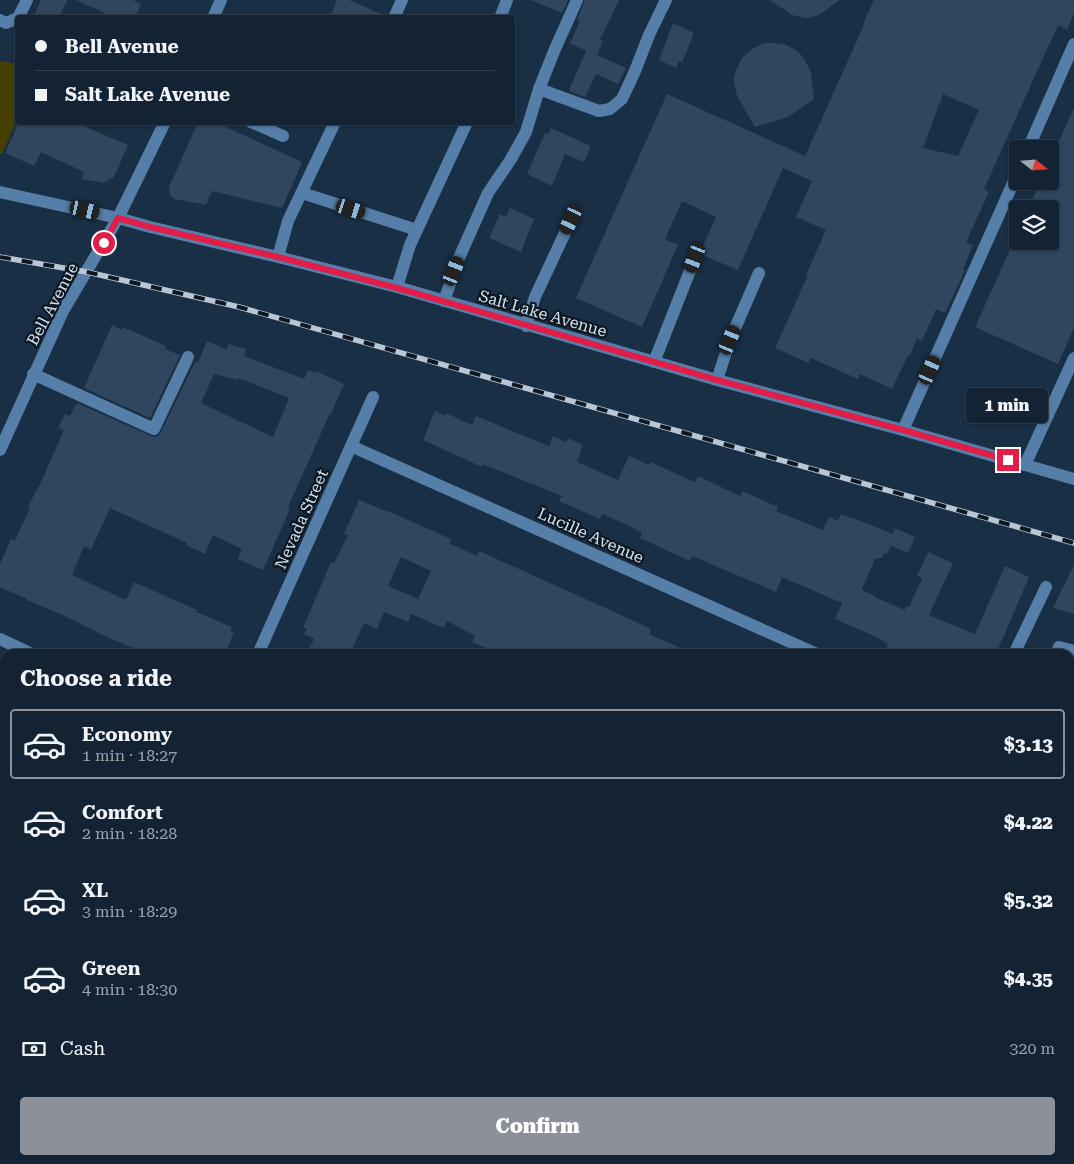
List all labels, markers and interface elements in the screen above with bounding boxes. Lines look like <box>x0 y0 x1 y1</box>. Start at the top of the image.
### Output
text: Bell Avenue <box>65 35 179 58</box>
text: Salt Lake Avenue <box>65 83 230 106</box>
north arrow <box>1009 140 1059 190</box>
map controls <box>1009 140 1059 250</box>
car <box>334 197 367 221</box>
car <box>68 199 101 221</box>
button: layers <box>1009 200 1059 250</box>
car <box>557 203 584 237</box>
route start <box>93 232 115 254</box>
car <box>682 241 707 275</box>
car <box>441 254 466 288</box>
street label: Bell Avenue <box>23 260 82 349</box>
street label: Salt Lake Avenue <box>477 286 609 341</box>
car <box>717 323 742 357</box>
car <box>917 353 942 387</box>
callout: 1 min <box>967 388 1049 422</box>
text: 1 min <box>985 396 1029 415</box>
route end <box>997 449 1019 471</box>
street label: Nevada Street <box>271 466 332 572</box>
street label: Lucille Avenue <box>535 504 647 567</box>
text: Choose a ride <box>20 666 172 691</box>
icon: car <box>22 722 67 767</box>
text: Economy <box>82 723 172 746</box>
text: $3.13 <box>1004 733 1053 756</box>
text: 1 min · 18:27 <box>82 746 177 765</box>
icon: car <box>22 800 67 845</box>
text: Comfort <box>82 801 163 824</box>
text: $4.22 <box>1004 811 1053 834</box>
text: 2 min · 18:28 <box>82 824 177 843</box>
icon: car <box>22 878 67 923</box>
text: XL <box>82 879 108 902</box>
text: $5.32 <box>1004 889 1053 912</box>
text: 3 min · 18:29 <box>82 902 177 921</box>
icon: car <box>22 956 67 1001</box>
text: Green <box>82 957 140 980</box>
text: $4.35 <box>1004 967 1053 990</box>
text: 4 min · 18:30 <box>82 980 177 999</box>
icon: cash <box>20 1035 48 1063</box>
text: Cash <box>60 1037 105 1060</box>
text: 320 m <box>1009 1039 1055 1058</box>
button: Confirm <box>20 1097 1055 1155</box>

